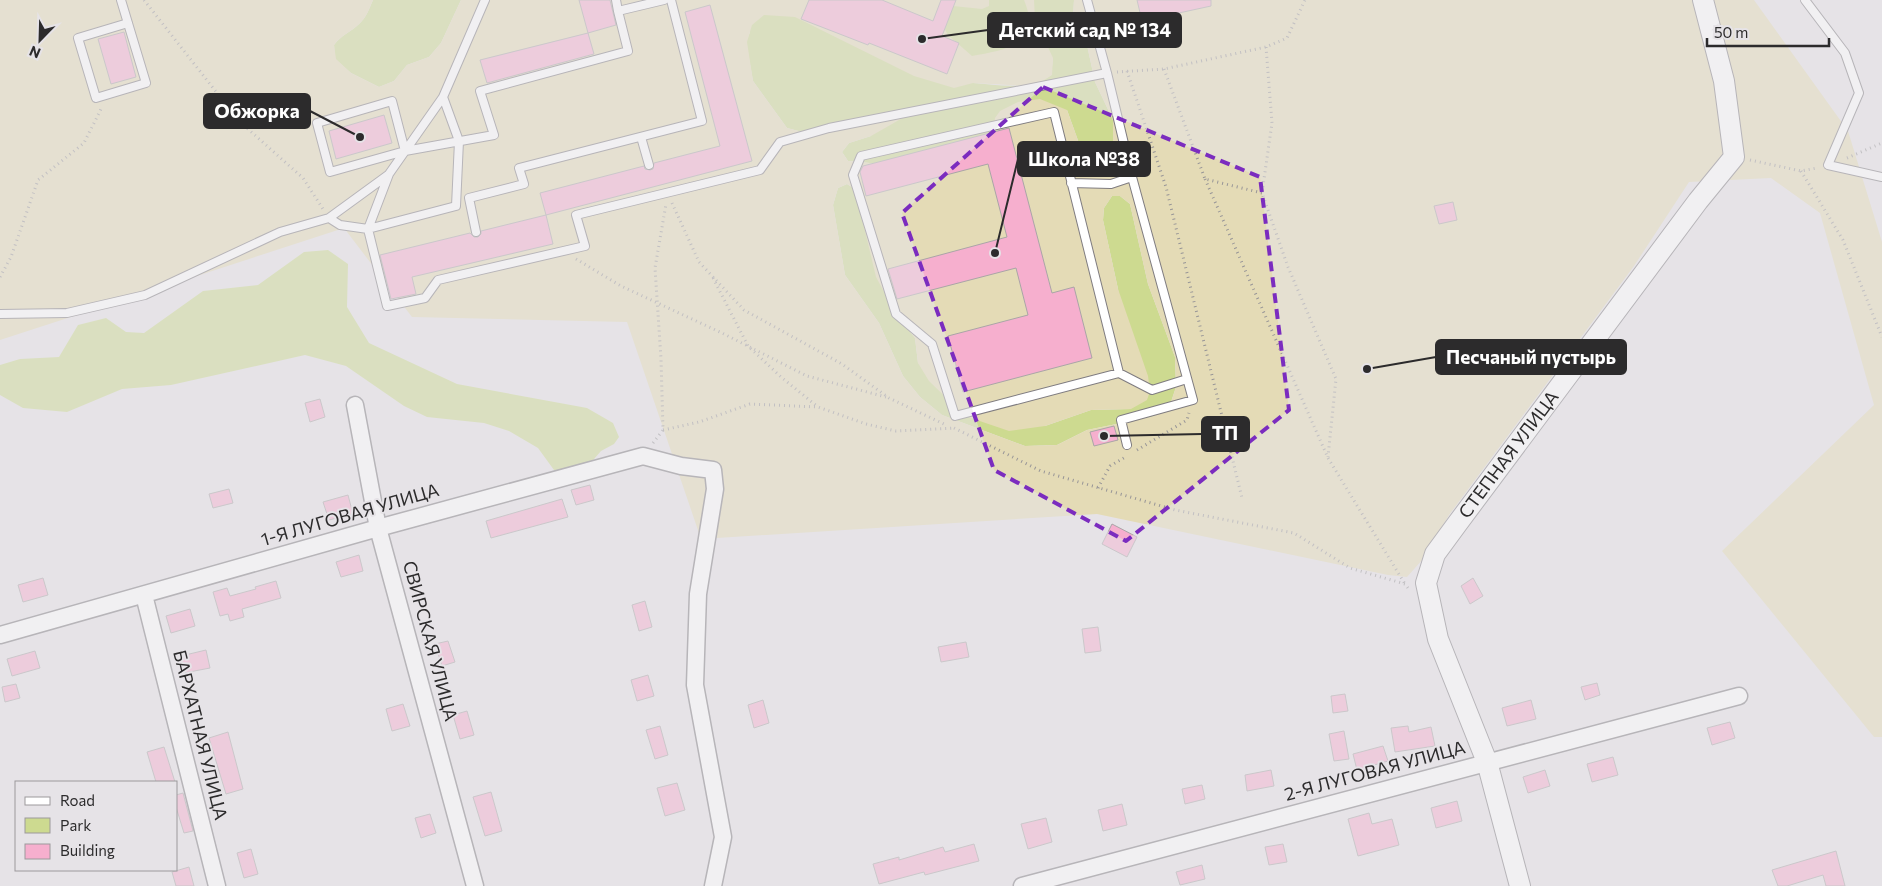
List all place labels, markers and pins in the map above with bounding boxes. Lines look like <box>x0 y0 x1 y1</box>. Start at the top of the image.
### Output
callout: Детский сад № 134 <box>988 13 1181 47</box>
callout: Обжорка <box>204 94 310 128</box>
callout: Школа №38 <box>1018 142 1150 176</box>
callout: Песчаный пустырь <box>1436 340 1626 374</box>
callout: ТП <box>1202 417 1249 451</box>

